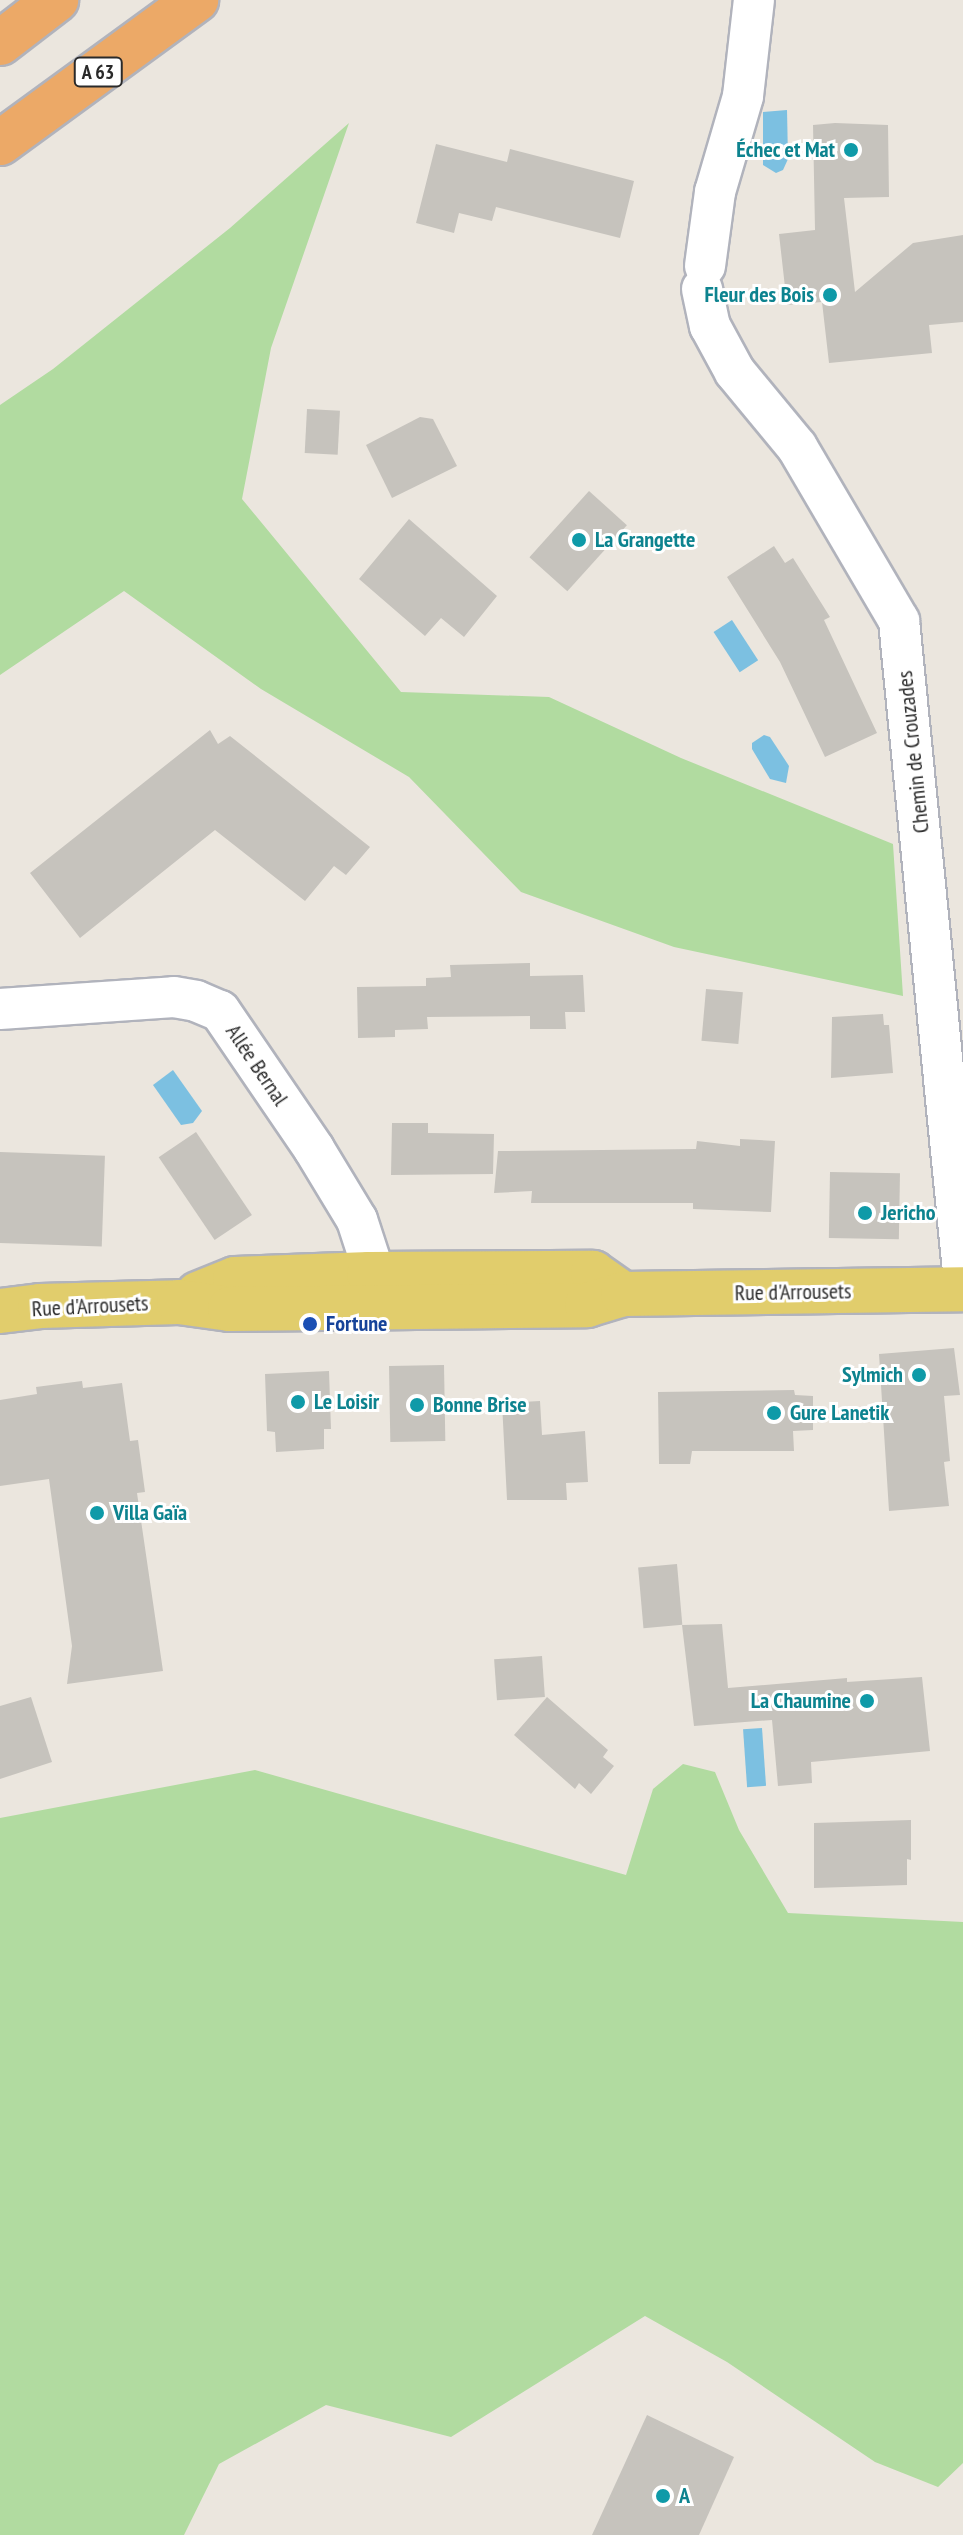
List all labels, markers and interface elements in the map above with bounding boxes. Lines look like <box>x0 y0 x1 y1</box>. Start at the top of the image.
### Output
road number: A 63 <box>72 56 124 88</box>
place label: Échec et Mat <box>736 137 835 163</box>
marker: Échec et Mat <box>842 141 860 159</box>
place label: Fleur des Bois <box>705 282 814 308</box>
marker: Fleur des Bois <box>821 286 839 304</box>
place label: La Grangette <box>595 527 696 553</box>
marker: La Grangette <box>570 531 588 549</box>
street label: Chemin de Crouzades <box>891 669 935 835</box>
street label: Allée Bernal <box>220 1019 294 1111</box>
place label: Jericho <box>881 1200 936 1226</box>
marker: Jericho <box>856 1204 874 1222</box>
street label: Rue d'Arrousets <box>734 1278 852 1306</box>
street label: Rue d'Arrousets <box>31 1290 149 1322</box>
place label: Fortune <box>326 1311 388 1337</box>
marker: Fortune <box>301 1315 319 1333</box>
place label: Sylmich <box>842 1362 903 1388</box>
marker: Sylmich <box>910 1366 928 1384</box>
place label: Le Loisir <box>314 1389 379 1415</box>
place label: Bonne Brise <box>433 1392 527 1418</box>
marker: Le Loisir <box>289 1393 307 1411</box>
marker: Bonne Brise <box>408 1396 426 1414</box>
place label: Gure Lanetik <box>790 1400 889 1426</box>
marker: Gure Lanetik <box>765 1404 783 1422</box>
place label: Villa Gaïa <box>113 1500 187 1526</box>
marker: Villa Gaïa <box>88 1504 106 1522</box>
place label: La Chaumine <box>750 1688 851 1714</box>
marker: La Chaumine <box>858 1692 876 1710</box>
place label: A <box>679 2483 690 2509</box>
marker: A <box>654 2487 672 2505</box>

